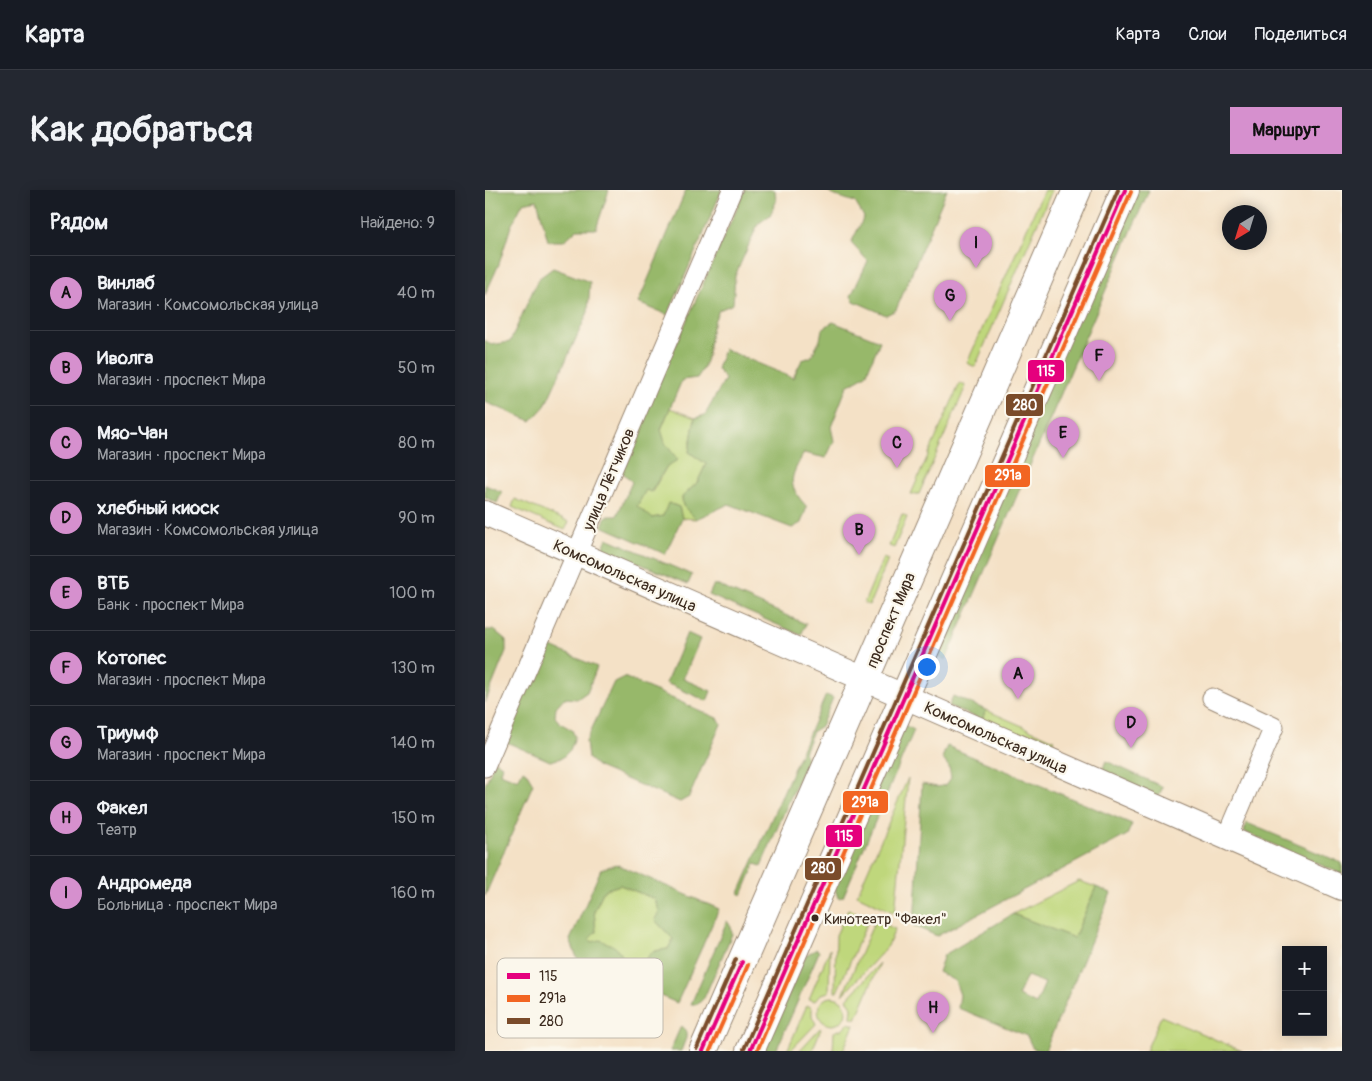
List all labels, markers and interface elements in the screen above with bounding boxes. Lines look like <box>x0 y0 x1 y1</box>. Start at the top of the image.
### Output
text: Карта <box>25 20 84 49</box>
text: Карта <box>1116 23 1160 46</box>
text: Слои <box>1188 23 1226 46</box>
text: Поделиться <box>1254 23 1347 46</box>
button: Маршрут <box>1230 107 1342 154</box>
text: Как добраться <box>30 108 253 152</box>
north arrow <box>1222 205 1267 250</box>
text: Рядом <box>50 209 108 236</box>
text: Найдено: 9 <box>360 213 435 233</box>
pin: I <box>960 227 992 268</box>
text: Винлаб <box>97 271 155 295</box>
pin: G <box>934 280 966 321</box>
text: A <box>61 283 71 303</box>
text: 40 m <box>397 283 435 303</box>
text: Магазин · Комсомольская улица <box>97 295 318 315</box>
pin: F <box>1083 340 1115 381</box>
text: Иволга <box>97 346 153 370</box>
text: B <box>61 358 71 378</box>
text: 50 m <box>398 358 435 378</box>
line badge: 115 <box>1027 359 1065 383</box>
text: 115 <box>1037 363 1056 380</box>
text: Магазин · проспект Мира <box>97 370 266 390</box>
line badge: 280 <box>1005 393 1044 417</box>
text: 280 <box>1013 397 1038 414</box>
pin: E <box>1047 417 1079 458</box>
text: Мяо-Чан <box>97 421 168 445</box>
street label: улица Лётчиков <box>578 425 640 535</box>
pin: C <box>881 427 913 468</box>
text: C <box>61 433 71 453</box>
text: 80 m <box>398 433 435 453</box>
text: Магазин · проспект Мира <box>97 445 266 465</box>
line badge: 291а <box>984 464 1031 488</box>
text: 291а <box>994 467 1022 484</box>
text: хлебный киоск <box>97 496 220 520</box>
text: D <box>61 508 71 528</box>
text: 90 m <box>398 508 435 528</box>
pin: B <box>843 514 875 555</box>
text: Магазин · Комсомольская улица <box>97 520 318 540</box>
street label: Комсомольская улица <box>550 535 699 616</box>
street label: проспект Мира <box>862 570 920 671</box>
text: ВТБ <box>97 571 130 595</box>
text: E <box>62 583 70 603</box>
text: 100 m <box>389 583 435 603</box>
text: Банк · проспект Мира <box>97 595 244 615</box>
text: Котопес <box>97 646 167 670</box>
your location <box>914 654 940 680</box>
text: F <box>61 658 71 678</box>
text: 130 m <box>391 658 435 678</box>
pin: A <box>1002 658 1034 699</box>
text: Магазин · проспект Мира <box>97 670 266 690</box>
street label: Комсомольская улица <box>921 697 1070 778</box>
pin: D <box>1115 707 1147 748</box>
text: Триумф <box>97 721 159 745</box>
text: G <box>61 733 71 753</box>
text: 140 m <box>391 733 435 753</box>
text: Магазин · проспект Мира <box>97 745 266 765</box>
line badge: 291а <box>842 790 889 814</box>
text: 291а <box>851 794 879 811</box>
text: Факел <box>97 796 148 820</box>
text: H <box>61 808 71 828</box>
text: 150 m <box>391 808 435 828</box>
text: Театр <box>97 820 137 840</box>
line badge: 115 <box>825 824 863 848</box>
text: 115 <box>835 828 854 845</box>
line badge: 280 <box>804 857 842 881</box>
text: 280 <box>811 860 836 877</box>
text: Андромеда <box>97 871 192 895</box>
text: I <box>64 883 68 903</box>
text: 160 m <box>391 883 435 903</box>
text: Больница · проспект Мира <box>97 895 277 915</box>
place label: Кинотеатр "Факел" <box>824 910 947 929</box>
marker: Кинотеатр "Факел" <box>810 913 820 923</box>
map controls <box>1282 946 1327 1036</box>
button: + <box>1282 946 1327 991</box>
legend <box>497 958 663 1038</box>
text: 115 <box>539 968 558 985</box>
text: 291а <box>539 990 566 1007</box>
button: − <box>1282 991 1327 1036</box>
pin: H <box>917 992 949 1033</box>
text: 280 <box>539 1013 563 1030</box>

